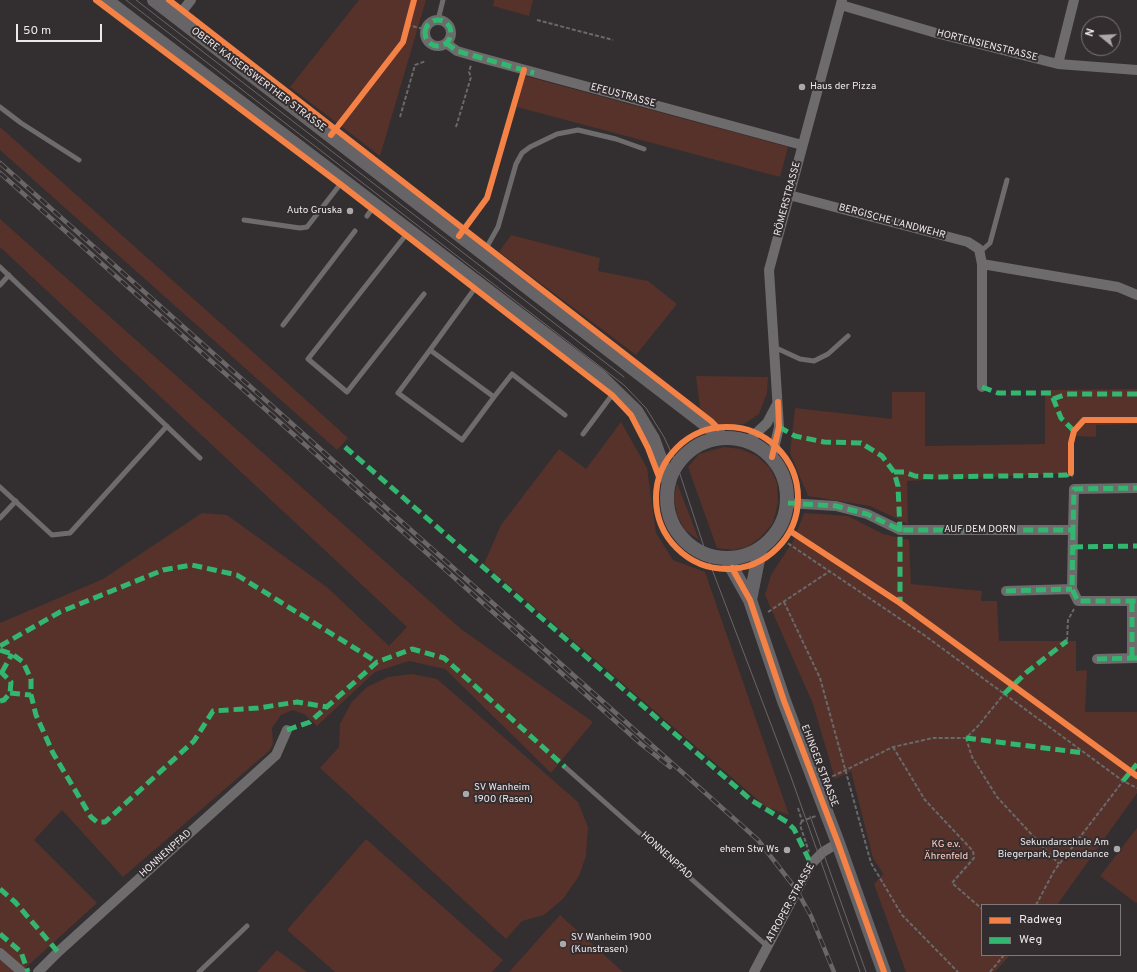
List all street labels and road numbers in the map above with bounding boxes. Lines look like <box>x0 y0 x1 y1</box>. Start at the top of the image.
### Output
street label: OBERE KAISERSWERTHER STRASSE <box>188 25 328 135</box>
street label: HORTENSIENSTRASSE <box>935 28 1039 64</box>
street label: EFEUSTRASSE <box>589 82 657 110</box>
street label: RÖMERSTRASSE <box>772 160 804 238</box>
street label: BERGISCHE LANDWEHR <box>837 202 947 242</box>
street label: AUF DEM DORN <box>944 524 1016 536</box>
street label: EHINGER STRASSE <box>798 723 840 809</box>
street label: HONNENPFAD <box>138 828 194 880</box>
street label: HONNENPFAD <box>638 830 694 882</box>
street label: ATROPER STRASSE <box>764 861 818 945</box>

